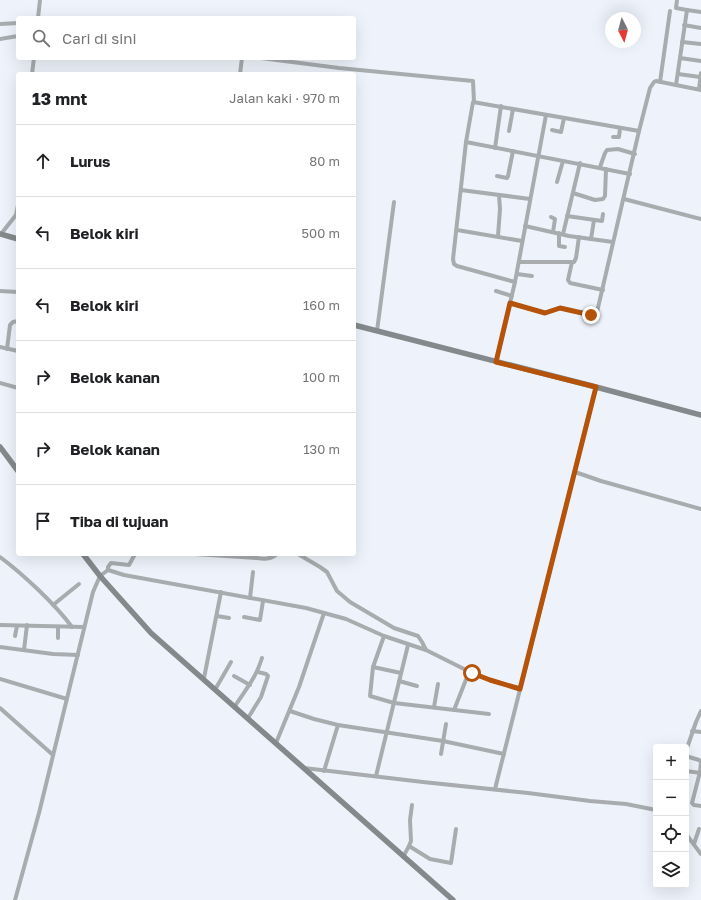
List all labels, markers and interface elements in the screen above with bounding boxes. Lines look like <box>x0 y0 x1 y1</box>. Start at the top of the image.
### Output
north arrow <box>605 12 641 48</box>
search box <box>16 16 356 60</box>
icon: search <box>30 27 52 49</box>
text: Cari di sini <box>62 29 137 47</box>
text: 13 mnt <box>32 88 87 109</box>
text: Jalan kaki · 970 m <box>229 90 340 106</box>
icon: ahead <box>32 150 54 172</box>
text: Lurus <box>70 152 111 170</box>
text: 80 m <box>309 153 340 169</box>
icon: left <box>32 222 54 244</box>
text: Belok kiri <box>70 224 139 242</box>
text: 500 m <box>302 225 340 241</box>
icon: left <box>32 294 54 316</box>
text: Belok kiri <box>70 296 139 314</box>
text: 160 m <box>303 297 340 313</box>
route end <box>582 306 600 324</box>
icon: right <box>32 366 54 388</box>
text: Belok kanan <box>70 368 160 386</box>
text: 100 m <box>303 369 340 385</box>
icon: right <box>32 438 54 460</box>
text: Belok kanan <box>70 440 160 458</box>
text: 130 m <box>303 441 340 457</box>
icon: arrive <box>32 510 54 532</box>
text: Tiba di tujuan <box>70 512 168 530</box>
route start <box>463 664 481 682</box>
map controls <box>653 744 689 888</box>
button: + <box>653 744 689 780</box>
button: − <box>653 780 689 816</box>
button: locate <box>653 816 689 852</box>
button: layers <box>653 852 689 888</box>

